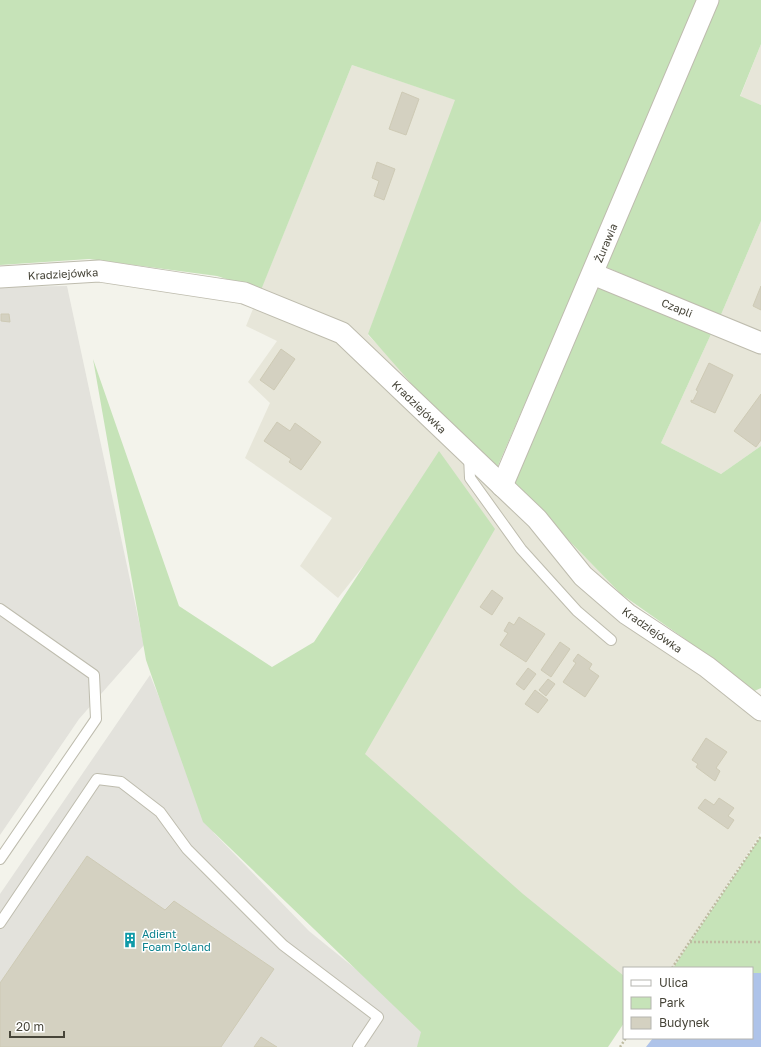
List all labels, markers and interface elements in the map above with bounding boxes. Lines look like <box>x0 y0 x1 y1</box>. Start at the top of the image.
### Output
street label: Żurawia <box>591 221 620 264</box>
street label: Kradziejówka <box>28 265 98 282</box>
street label: Czapli <box>660 295 695 320</box>
street label: Kradziejówka <box>390 378 449 436</box>
street label: Kradziejówka <box>620 604 685 655</box>
place label: Adient Foam Poland <box>142 927 211 953</box>
building icon: Adient Foam Poland <box>121 931 139 949</box>
legend <box>623 967 753 1039</box>
text: Ulica <box>659 975 688 990</box>
text: Park <box>659 995 685 1010</box>
scale bar <box>10 1013 64 1039</box>
text: Budynek <box>659 1015 710 1030</box>
text: 20 m <box>16 1019 44 1034</box>

